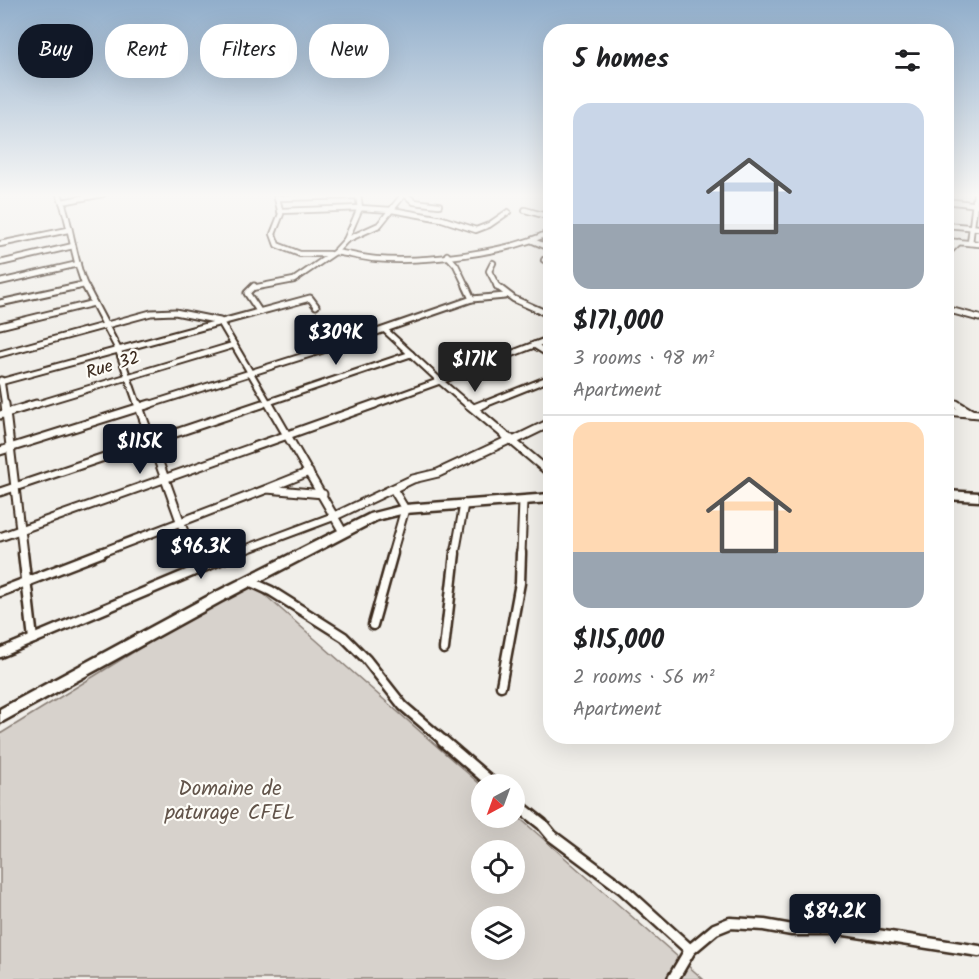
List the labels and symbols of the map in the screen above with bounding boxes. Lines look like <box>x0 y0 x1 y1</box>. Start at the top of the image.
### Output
pin: $309K <box>294 315 378 366</box>
pin: $171K <box>433 342 517 393</box>
street label: Rue 32 <box>82 344 144 388</box>
pin: $115K <box>98 424 182 475</box>
pin: $96.3K <box>152 529 250 580</box>
park label: Domaine de paturage CFEL <box>164 773 295 830</box>
north arrow <box>471 774 525 828</box>
pin: $84.2K <box>786 894 884 945</box>

